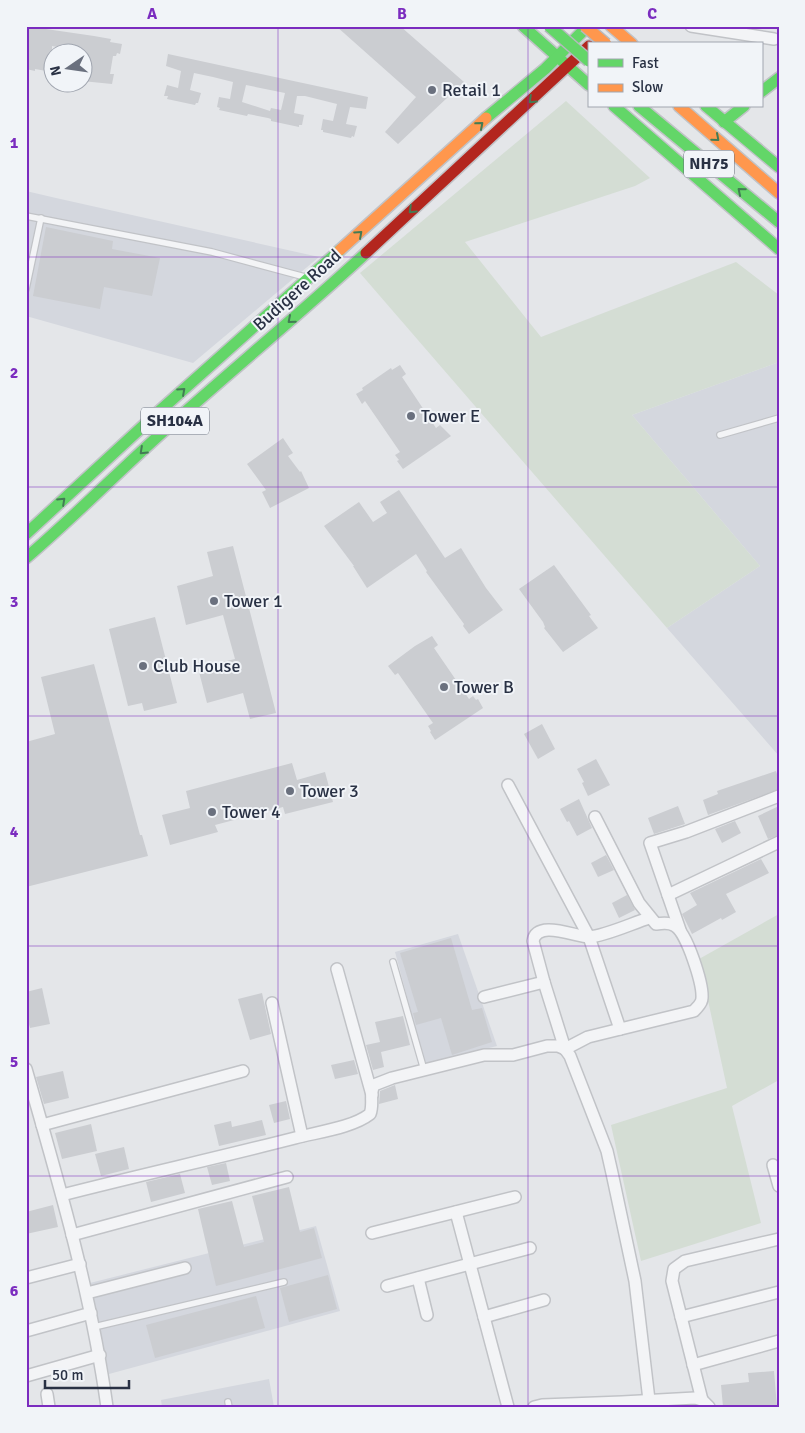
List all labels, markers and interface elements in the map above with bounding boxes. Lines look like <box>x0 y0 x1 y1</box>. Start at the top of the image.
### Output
text: A <box>147 4 158 24</box>
text: B <box>397 4 407 24</box>
text: C <box>647 4 657 24</box>
north arrow <box>42 42 92 92</box>
legend <box>588 42 762 108</box>
text: Fast <box>632 54 659 72</box>
text: N <box>46 64 65 77</box>
text: Slow <box>632 78 663 96</box>
place label: Retail 1 <box>442 79 501 101</box>
marker: Retail 1 <box>426 84 438 96</box>
one-way arrow <box>528 94 537 103</box>
one-way arrow <box>474 122 483 131</box>
one-way arrow <box>710 132 719 141</box>
text: 1 <box>10 133 19 153</box>
road number: NH75 <box>684 150 734 178</box>
one-way arrow <box>738 189 747 197</box>
one-way arrow <box>409 204 418 213</box>
one-way arrow <box>353 231 362 240</box>
street label: Budigere Road <box>248 245 346 335</box>
one-way arrow <box>288 314 297 323</box>
text: 2 <box>10 363 18 383</box>
one-way arrow <box>176 388 185 397</box>
place label: Tower E <box>421 405 480 427</box>
road number: SH104A <box>141 408 209 434</box>
marker: Tower E <box>405 410 417 422</box>
one-way arrow <box>140 445 149 454</box>
one-way arrow <box>57 498 66 507</box>
place label: Tower 1 <box>224 590 283 612</box>
text: 3 <box>10 592 18 612</box>
marker: Tower 1 <box>208 595 220 607</box>
place label: Club House <box>153 655 240 677</box>
marker: Club House <box>137 660 149 672</box>
place label: Tower B <box>454 676 514 698</box>
marker: Tower B <box>438 681 450 693</box>
place label: Tower 3 <box>300 780 359 802</box>
marker: Tower 3 <box>284 785 296 797</box>
place label: Tower 4 <box>222 801 281 823</box>
marker: Tower 4 <box>206 806 218 818</box>
text: 4 <box>10 822 19 842</box>
text: 5 <box>10 1052 18 1072</box>
text: 6 <box>10 1281 19 1301</box>
scale bar <box>45 1358 129 1390</box>
text: 50 m <box>52 1366 83 1384</box>

